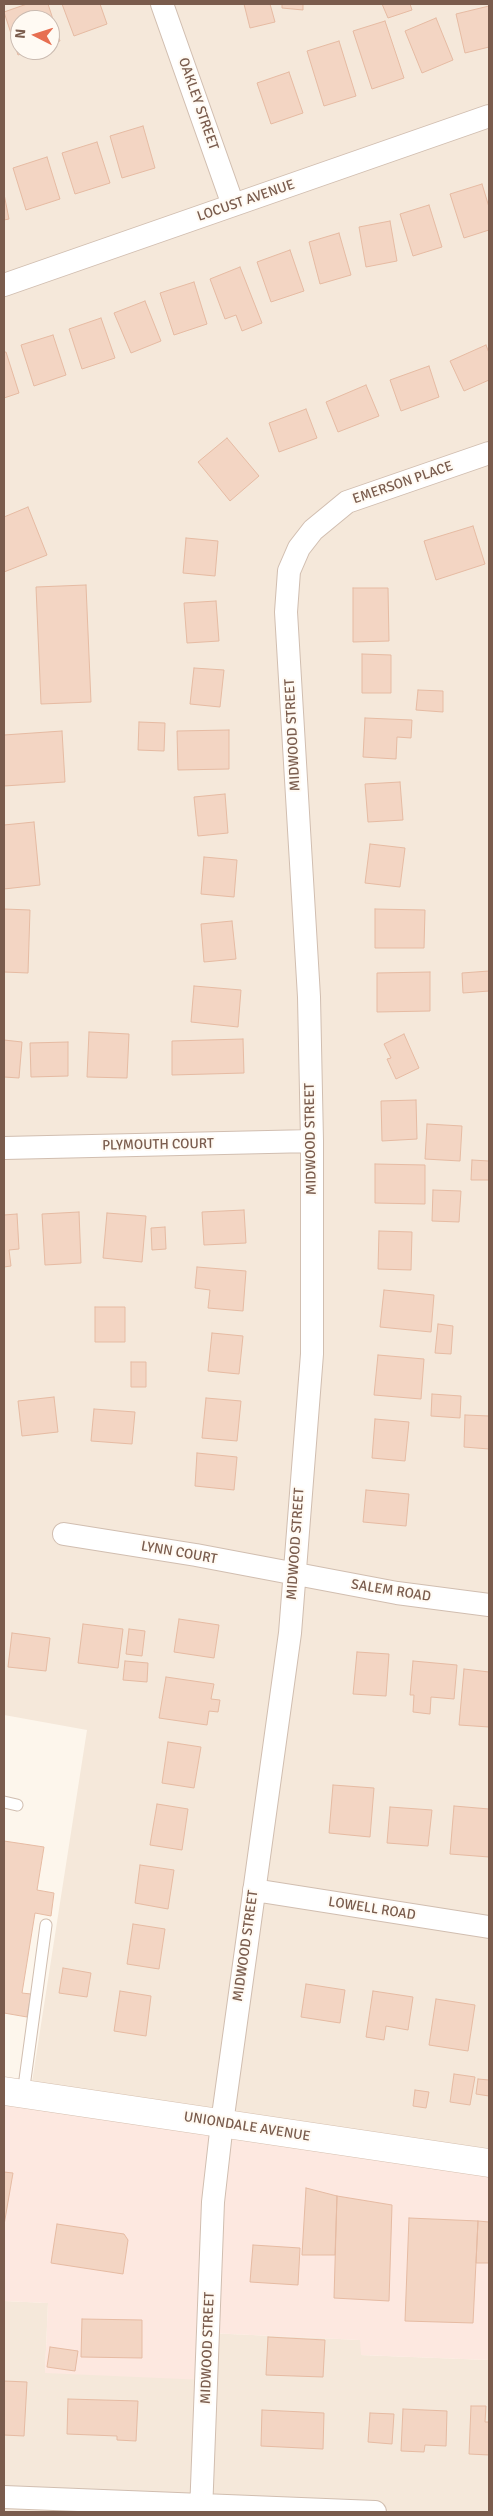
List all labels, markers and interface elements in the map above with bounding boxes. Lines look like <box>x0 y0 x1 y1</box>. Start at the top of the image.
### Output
north arrow <box>10 10 60 60</box>
text: N <box>12 28 29 39</box>
street label: OAKLEY STREET <box>174 56 222 152</box>
street label: LOCUST AVENUE <box>195 176 297 226</box>
street label: EMERSON PLACE <box>351 458 455 508</box>
street label: MIDWOOD STREET <box>282 678 304 792</box>
street label: MIDWOOD STREET <box>302 1083 320 1195</box>
street label: PLYMOUTH COURT <box>102 1136 214 1154</box>
street label: MIDWOOD STREET <box>284 1487 308 1601</box>
street label: LYNN COURT <box>140 1538 218 1568</box>
street label: SALEM ROAD <box>350 1576 432 1606</box>
street label: MIDWOOD STREET <box>230 1889 262 2003</box>
street label: LOWELL ROAD <box>327 1894 417 1924</box>
street label: UNIONDALE AVENUE <box>182 2109 312 2145</box>
street label: MIDWOOD STREET <box>198 2292 218 2404</box>

